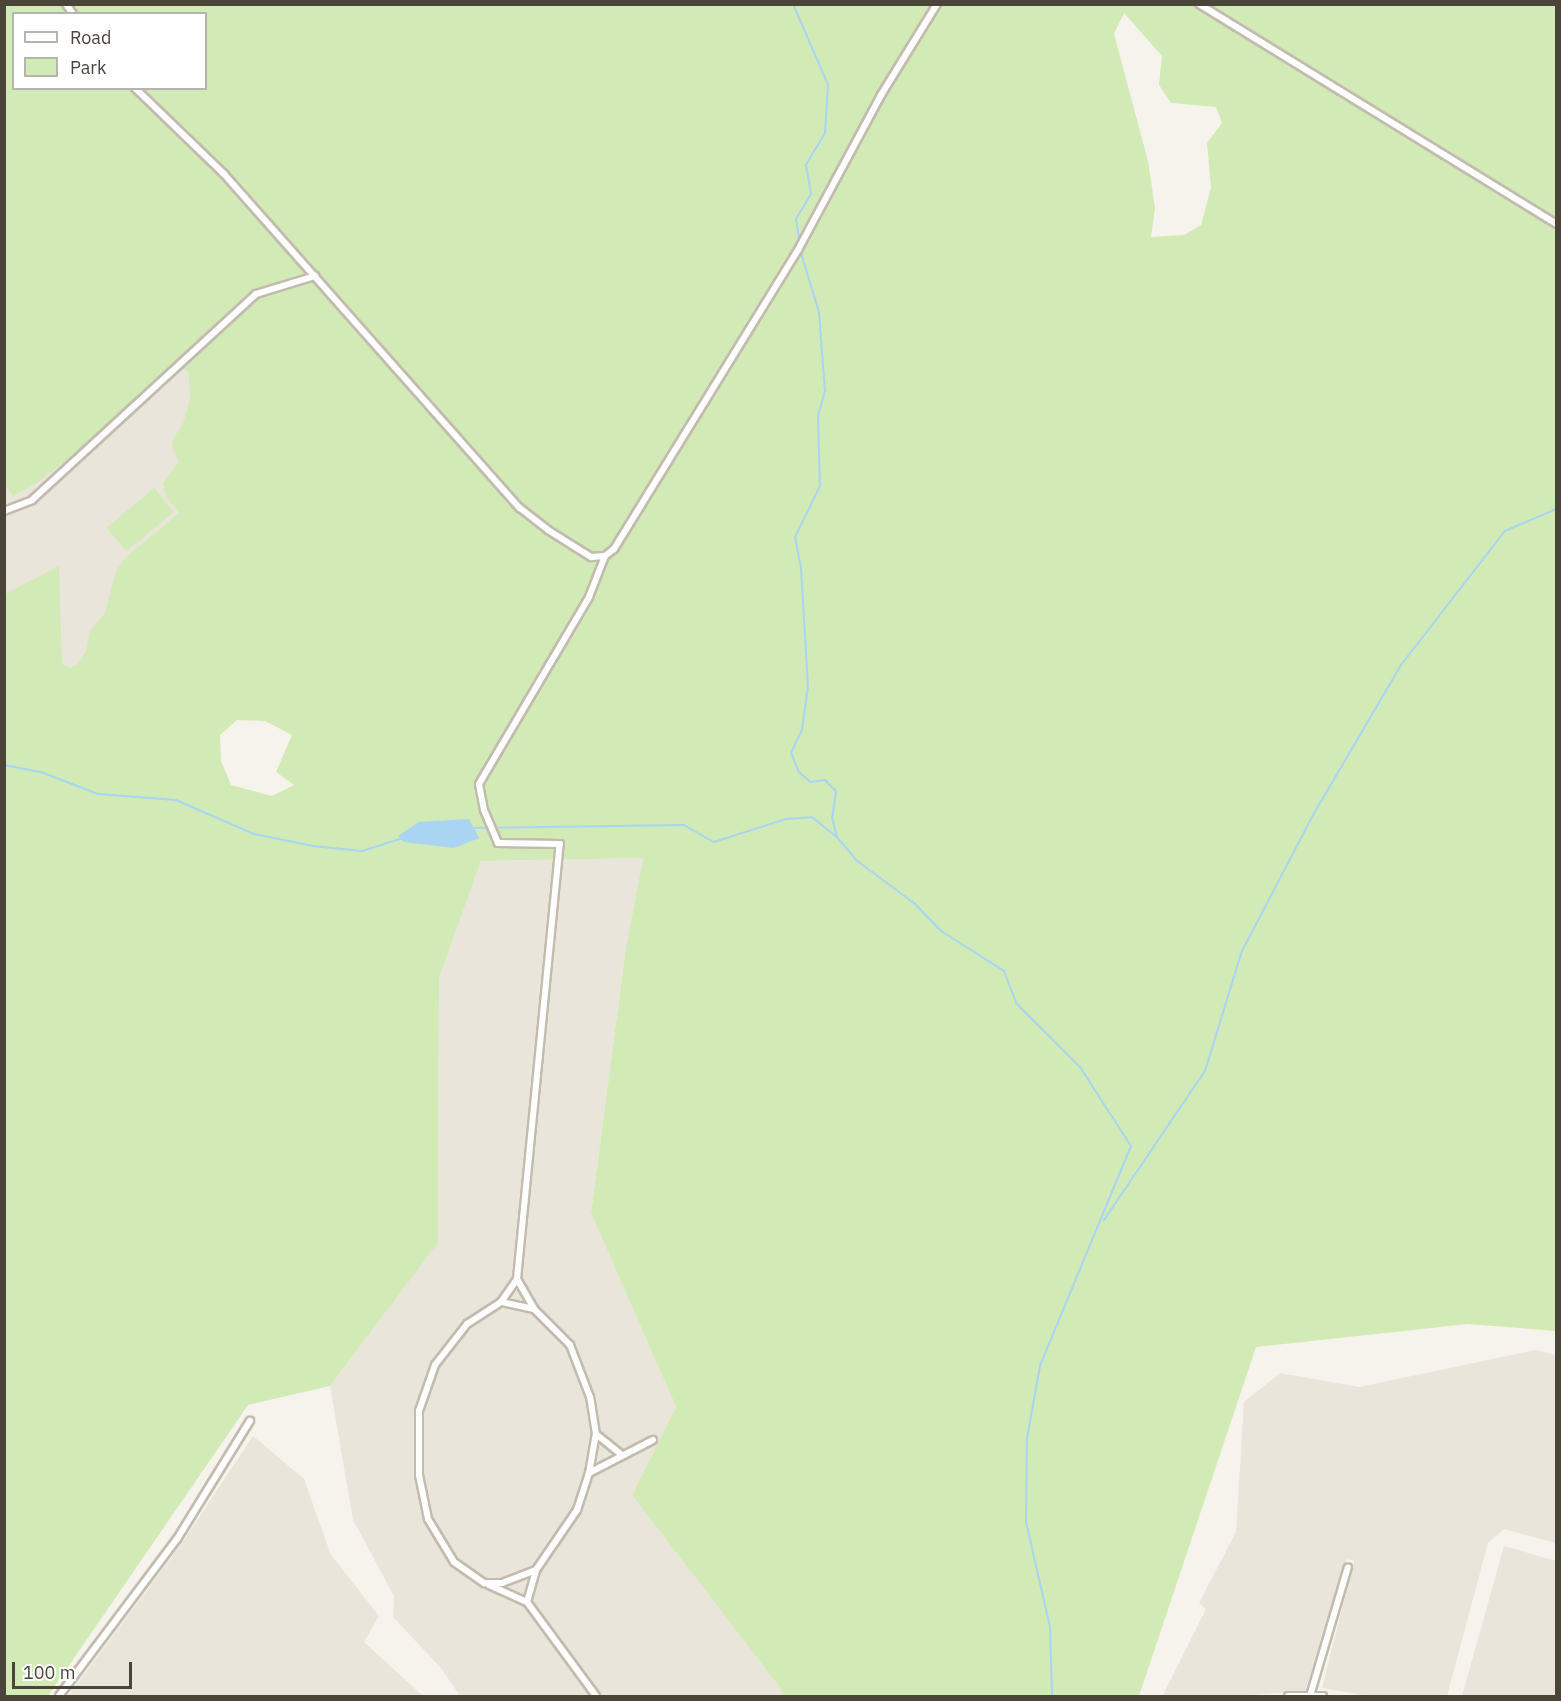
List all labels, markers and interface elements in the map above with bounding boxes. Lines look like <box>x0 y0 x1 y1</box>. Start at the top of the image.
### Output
legend <box>12 12 207 90</box>
text: Road <box>70 26 111 49</box>
text: Park <box>70 56 106 79</box>
scale bar <box>15 1650 135 1688</box>
text: 100 m <box>23 1661 75 1684</box>

